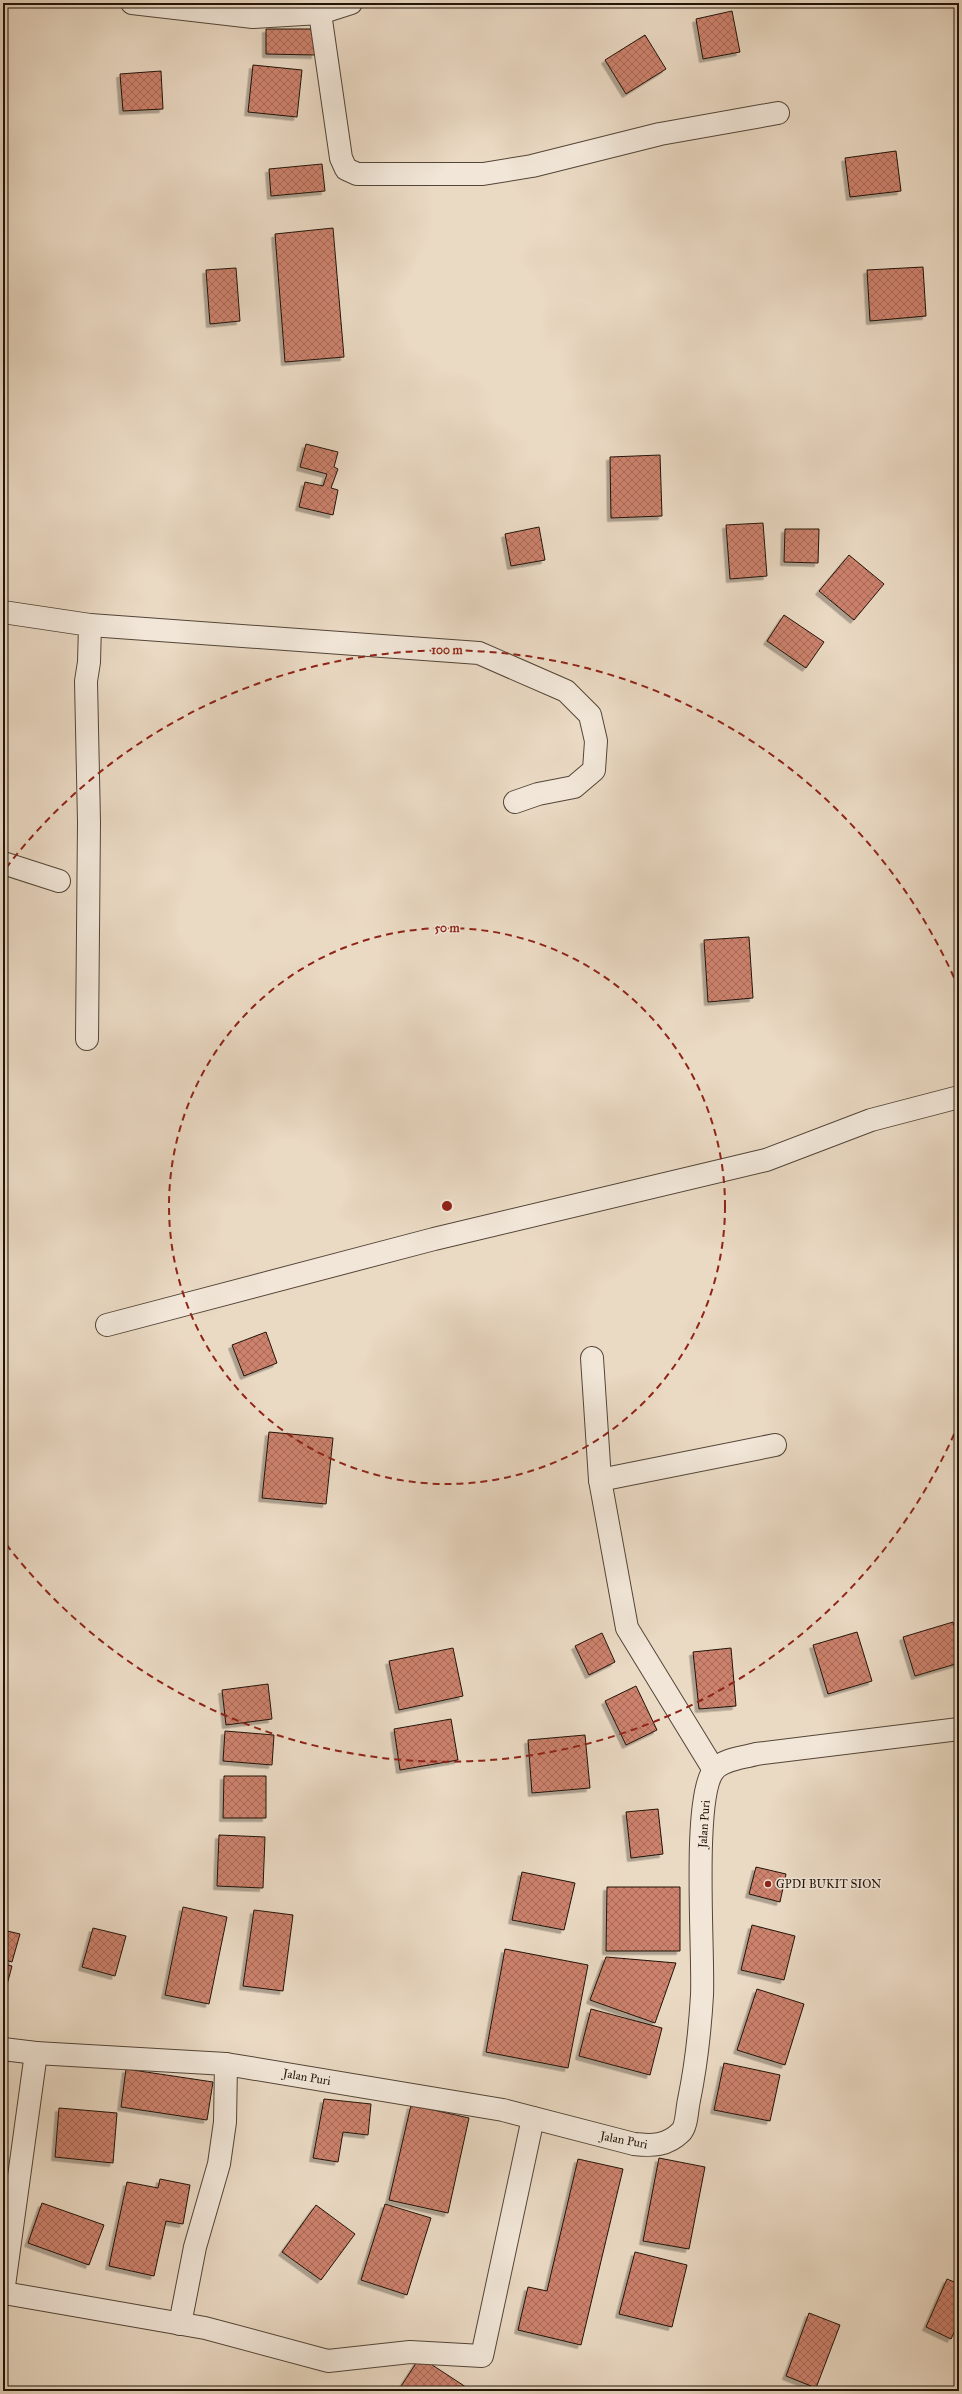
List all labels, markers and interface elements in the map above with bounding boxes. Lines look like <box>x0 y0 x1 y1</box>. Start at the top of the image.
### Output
text: 100 m <box>431 643 464 657</box>
text: 50 m <box>434 921 461 935</box>
centre of rings <box>440 1199 454 1213</box>
street label: Jalan Puri <box>695 1799 714 1851</box>
place label: GPDI BUKIT SION <box>776 1877 881 1891</box>
marker: GPDI BUKIT SION <box>763 1879 773 1889</box>
street label: Jalan Puri <box>280 2066 333 2089</box>
street label: Jalan Puri <box>597 2128 650 2153</box>

